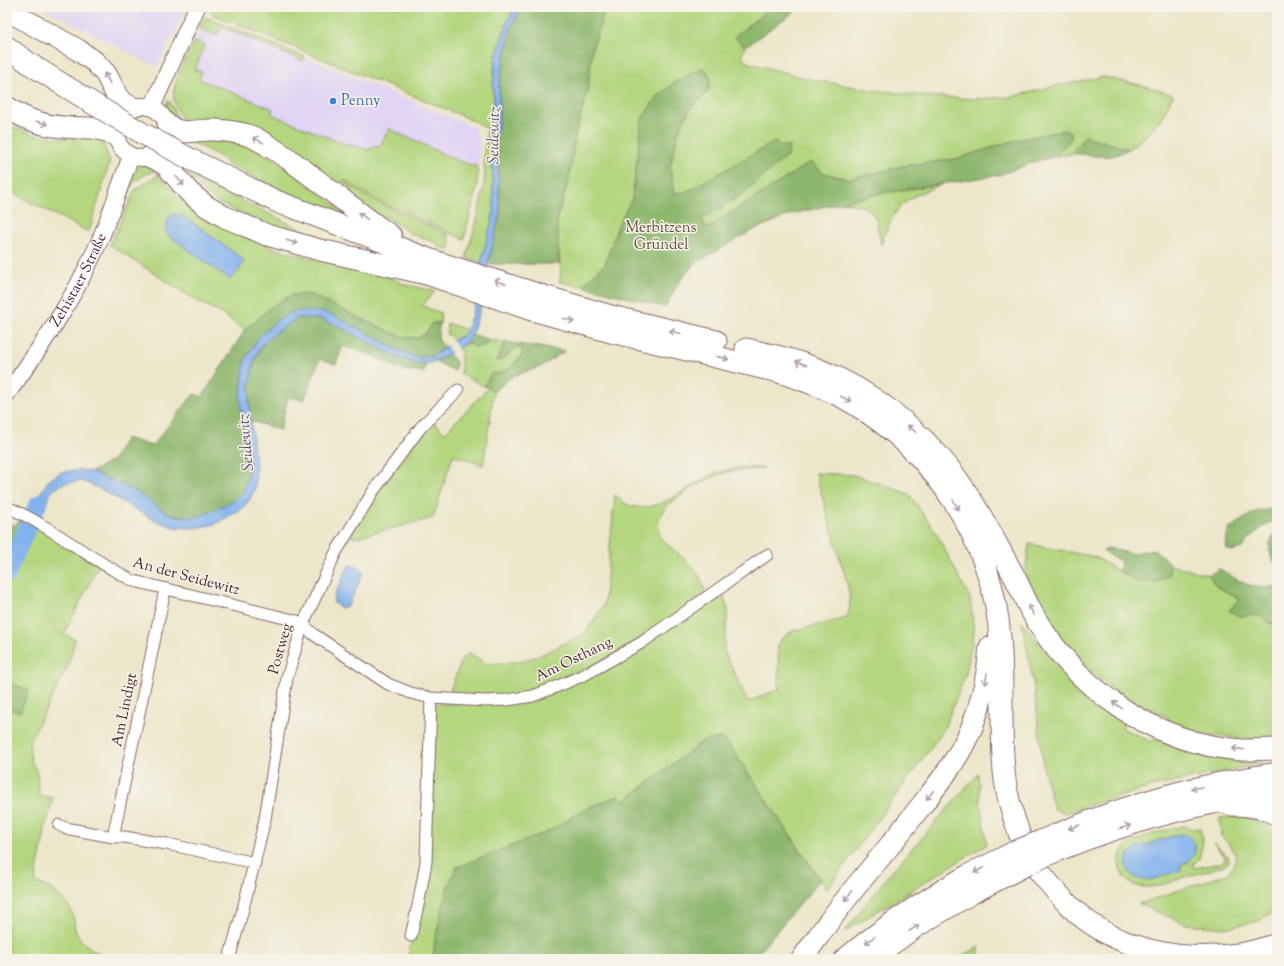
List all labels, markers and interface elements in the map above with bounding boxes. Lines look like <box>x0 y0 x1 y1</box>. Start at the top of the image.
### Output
one-way arrow <box>103 72 111 84</box>
place label: Penny <box>341 91 381 112</box>
marker: Penny <box>328 96 338 106</box>
water label: Seidewitz <box>483 105 507 164</box>
one-way arrow <box>35 120 48 127</box>
one-way arrow <box>252 136 264 144</box>
one-way arrow <box>175 176 184 186</box>
one-way arrow <box>358 212 369 221</box>
park label: Merbitzens Gründel <box>626 218 697 256</box>
street label: Zehistaer Straße <box>45 230 112 331</box>
one-way arrow <box>285 239 298 246</box>
one-way arrow <box>493 278 506 285</box>
one-way arrow <box>563 317 576 324</box>
one-way arrow <box>669 327 682 335</box>
one-way arrow <box>716 354 729 362</box>
one-way arrow <box>796 359 808 367</box>
one-way arrow <box>839 396 851 403</box>
water label: Seidewitz <box>233 411 261 472</box>
one-way arrow <box>907 425 918 434</box>
one-way arrow <box>952 499 960 510</box>
street label: An der Seidewitz <box>130 553 242 601</box>
one-way arrow <box>1027 604 1034 616</box>
street label: Postweg <box>264 621 298 677</box>
street label: Am Osthang <box>532 632 616 688</box>
street label: Am Lindigt <box>107 671 143 749</box>
one-way arrow <box>982 673 990 686</box>
one-way arrow <box>1112 701 1123 709</box>
one-way arrow <box>1232 745 1245 753</box>
one-way arrow <box>1191 784 1204 792</box>
one-way arrow <box>925 789 934 800</box>
one-way arrow <box>1118 823 1131 830</box>
one-way arrow <box>1068 824 1080 832</box>
one-way arrow <box>974 867 986 874</box>
one-way arrow <box>844 891 853 902</box>
one-way arrow <box>909 924 920 932</box>
one-way arrow <box>865 936 876 944</box>

